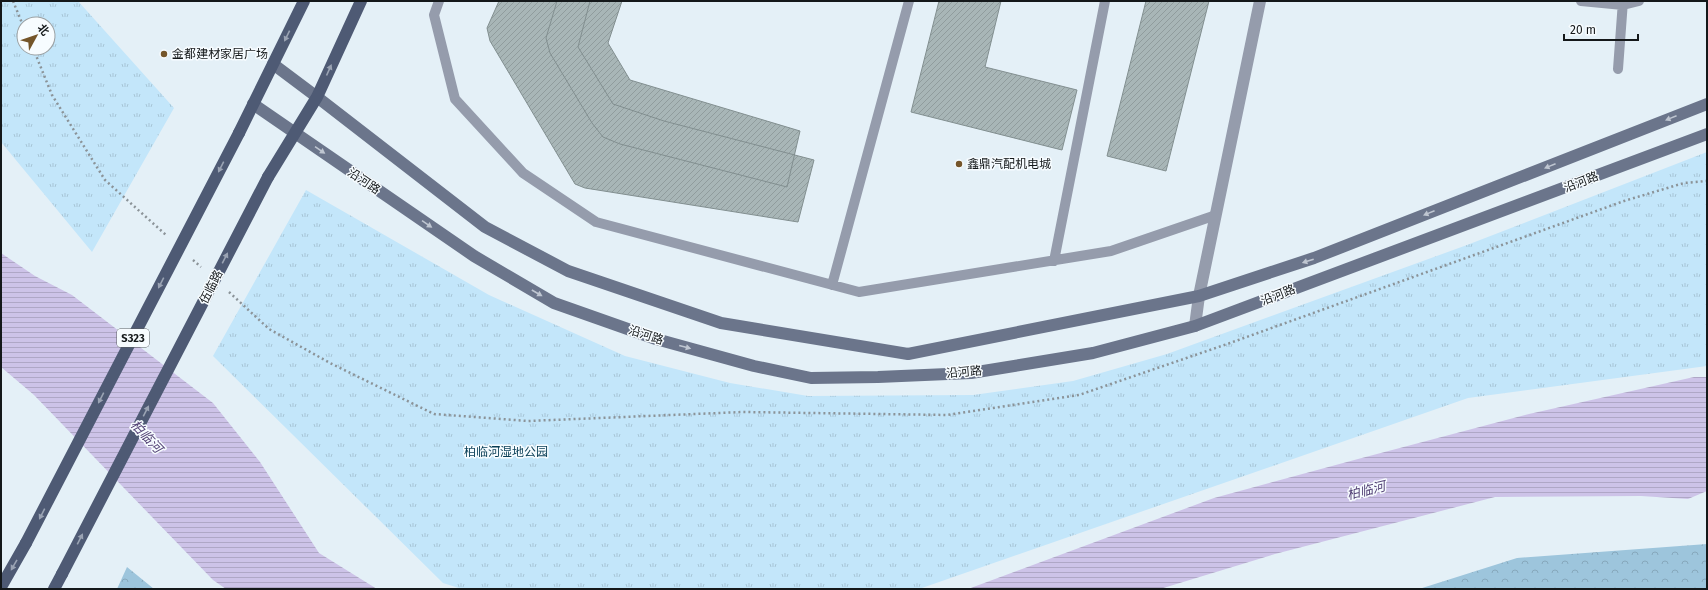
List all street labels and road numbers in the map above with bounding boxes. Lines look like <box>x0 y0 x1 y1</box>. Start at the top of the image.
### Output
street label: 沿河路 <box>345 165 383 197</box>
street label: 沿河路 <box>1562 169 1600 195</box>
street label: 伍临路 <box>197 268 225 306</box>
street label: 沿河路 <box>1259 282 1297 308</box>
street label: 沿河路 <box>627 323 665 347</box>
road number: S323 <box>117 329 149 347</box>
street label: 沿河路 <box>945 363 983 381</box>

